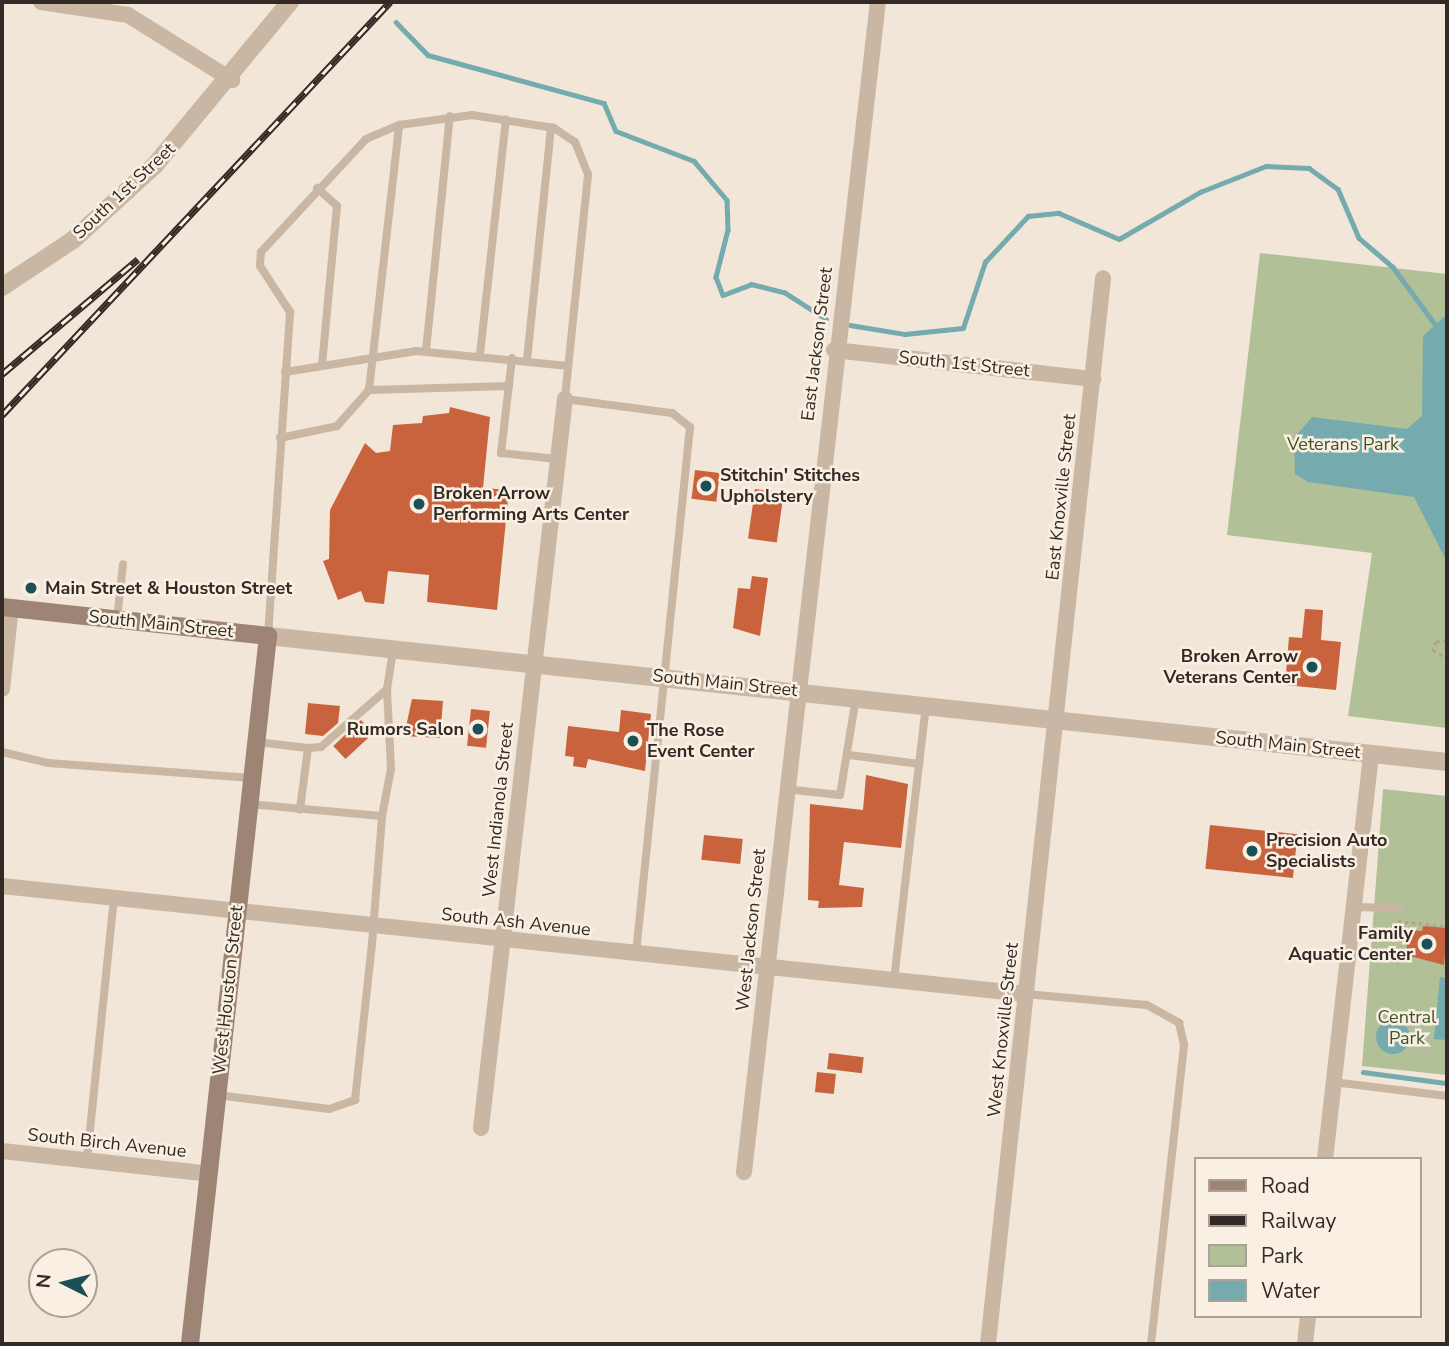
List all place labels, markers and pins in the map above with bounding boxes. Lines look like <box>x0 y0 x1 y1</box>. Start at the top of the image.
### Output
place label: Stitchin' Stitches Upholstery <box>720 465 860 508</box>
marker: Stitchin' Stitches Upholstery <box>698 478 714 494</box>
place label: Broken Arrow Performing Arts Center <box>433 483 629 526</box>
marker: Broken Arrow Performing Arts Center <box>411 496 427 512</box>
place label: Main Street & Houston Street <box>45 577 292 599</box>
marker: Main Street & Houston Street <box>23 580 39 596</box>
place label: Broken Arrow Veterans Center <box>1164 646 1298 688</box>
marker: Broken Arrow Veterans Center <box>1304 659 1320 675</box>
place label: Rumors Salon <box>347 718 464 740</box>
place label: The Rose Event Center <box>647 720 754 762</box>
marker: Rumors Salon <box>470 721 486 737</box>
marker: The Rose Event Center <box>625 733 641 749</box>
place label: Precision Auto Specialists <box>1266 830 1387 872</box>
marker: Precision Auto Specialists <box>1244 843 1260 859</box>
place label: Family Aquatic Center <box>1288 923 1413 965</box>
marker: Family Aquatic Center <box>1419 936 1435 952</box>

